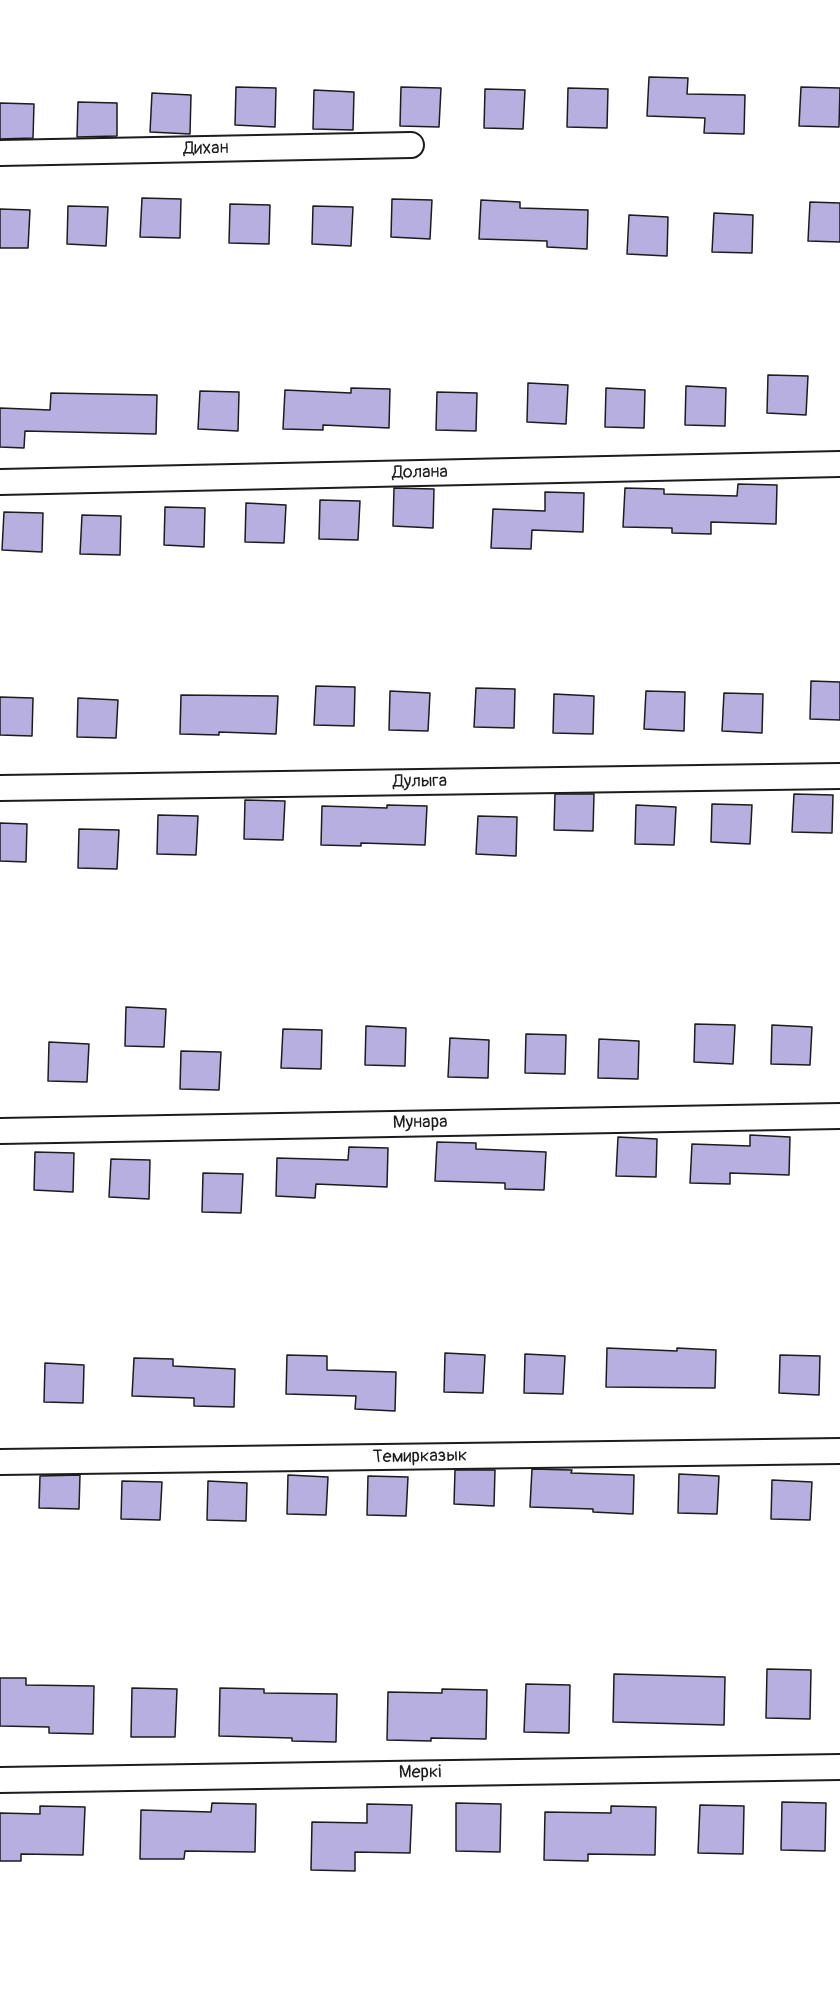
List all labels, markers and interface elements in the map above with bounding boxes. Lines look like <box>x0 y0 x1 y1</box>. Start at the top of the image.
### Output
street label: Дихан <box>183 138 229 160</box>
street label: Долана <box>392 462 448 484</box>
street label: Дулыга <box>393 771 447 793</box>
street label: Мунара <box>392 1112 448 1134</box>
street label: Темирказык <box>373 1445 467 1469</box>
street label: Меркі <box>398 1762 442 1784</box>

